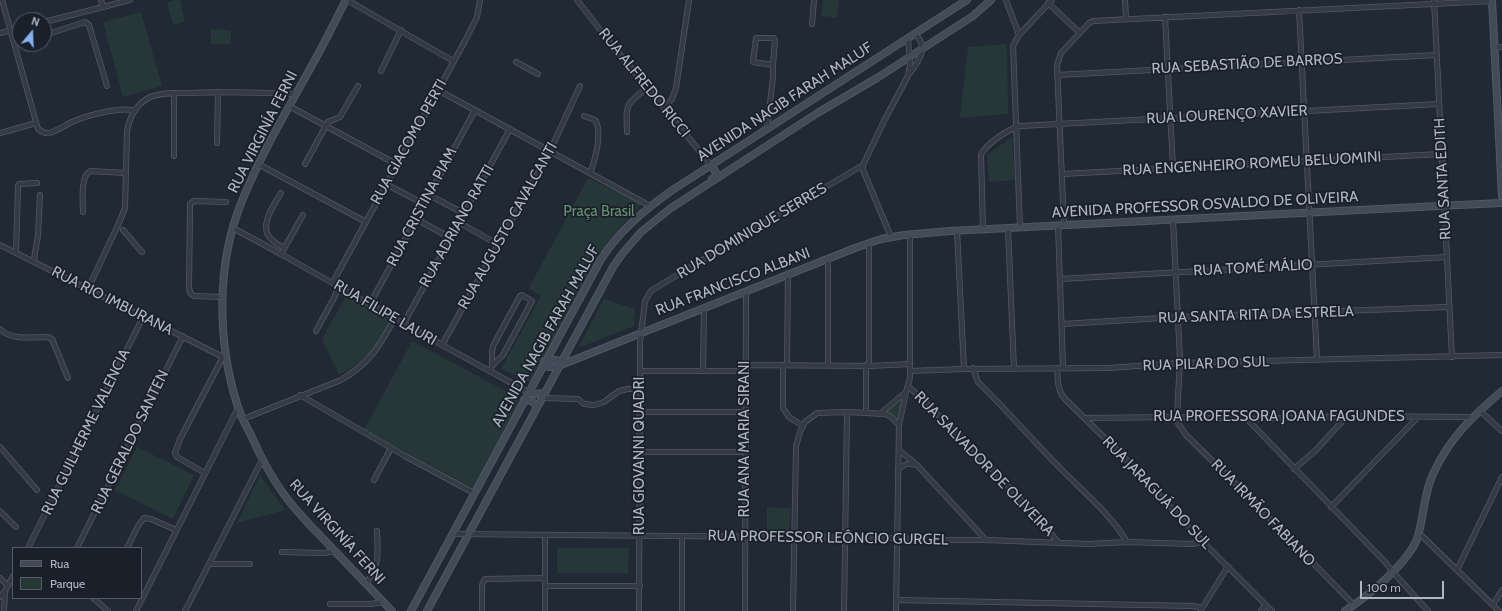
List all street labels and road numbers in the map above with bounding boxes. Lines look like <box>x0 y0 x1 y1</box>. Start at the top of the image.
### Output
street label: RUA ALFREDO RICCI <box>595 25 693 141</box>
street label: AVENIDA NAGIB FARAH MALUF <box>694 38 876 166</box>
street label: RUA SEBASTIÃO DE BARROS <box>1151 50 1343 78</box>
street label: RUA VIRGINÍA FERNI <box>224 68 302 196</box>
street label: RUA GIACOMO PERTI <box>367 76 451 208</box>
street label: RUA LOURENÇO XAVIER <box>1146 102 1308 128</box>
street label: RUA SANTA EDITH <box>1431 117 1455 241</box>
street label: RUA AUGUSTO CAVALCANTI <box>455 140 561 312</box>
street label: RUA CRISTINA PIAM <box>383 145 461 269</box>
street label: RUA ENGENHEIRO ROMEU BELUOMINI <box>1122 148 1382 180</box>
street label: RUA ADRIANO RATTI <box>416 162 498 290</box>
street label: RUA DOMINIQUE SERRES <box>674 179 830 283</box>
street label: AVENIDA PROFESSOR OSVALDO DE OLIVEIRA <box>1051 188 1359 222</box>
street label: AVENIDA NAGIB FARAH MALUF <box>488 242 604 430</box>
street label: RUA FRANCISCO ALBANI <box>653 244 813 320</box>
street label: RUA TOMÉ MÁLIO <box>1193 256 1313 280</box>
street label: RUA RIO IMBURANA <box>48 263 176 339</box>
street label: RUA FILIPE LAURI <box>330 276 440 350</box>
street label: RUA SANTA RITA DA ESTRELA <box>1158 303 1354 327</box>
street label: RUA GUILHERME VALENCIA <box>38 346 134 518</box>
street label: RUA PILAR DO SUL <box>1142 353 1270 375</box>
street label: RUA ANA MARIA SIRANI <box>736 361 754 517</box>
street label: RUA GERALDO SANTEN <box>87 367 173 517</box>
street label: RUA GIOVANNI QUADRI <box>631 377 649 535</box>
street label: RUA SALVADOR DE OLIVEIRA <box>910 388 1058 540</box>
street label: RUA PROFESSORA JOANA FAGUNDES <box>1153 408 1405 426</box>
street label: RUA JARAGUÁ DO SUL <box>1099 433 1215 553</box>
street label: RUA IRMÃO FABIANO <box>1207 456 1319 570</box>
street label: RUA VIRGINÍA FERNI <box>285 476 389 588</box>
street label: RUA PROFESSOR LEÔNCIO GURGEL <box>707 527 949 549</box>

